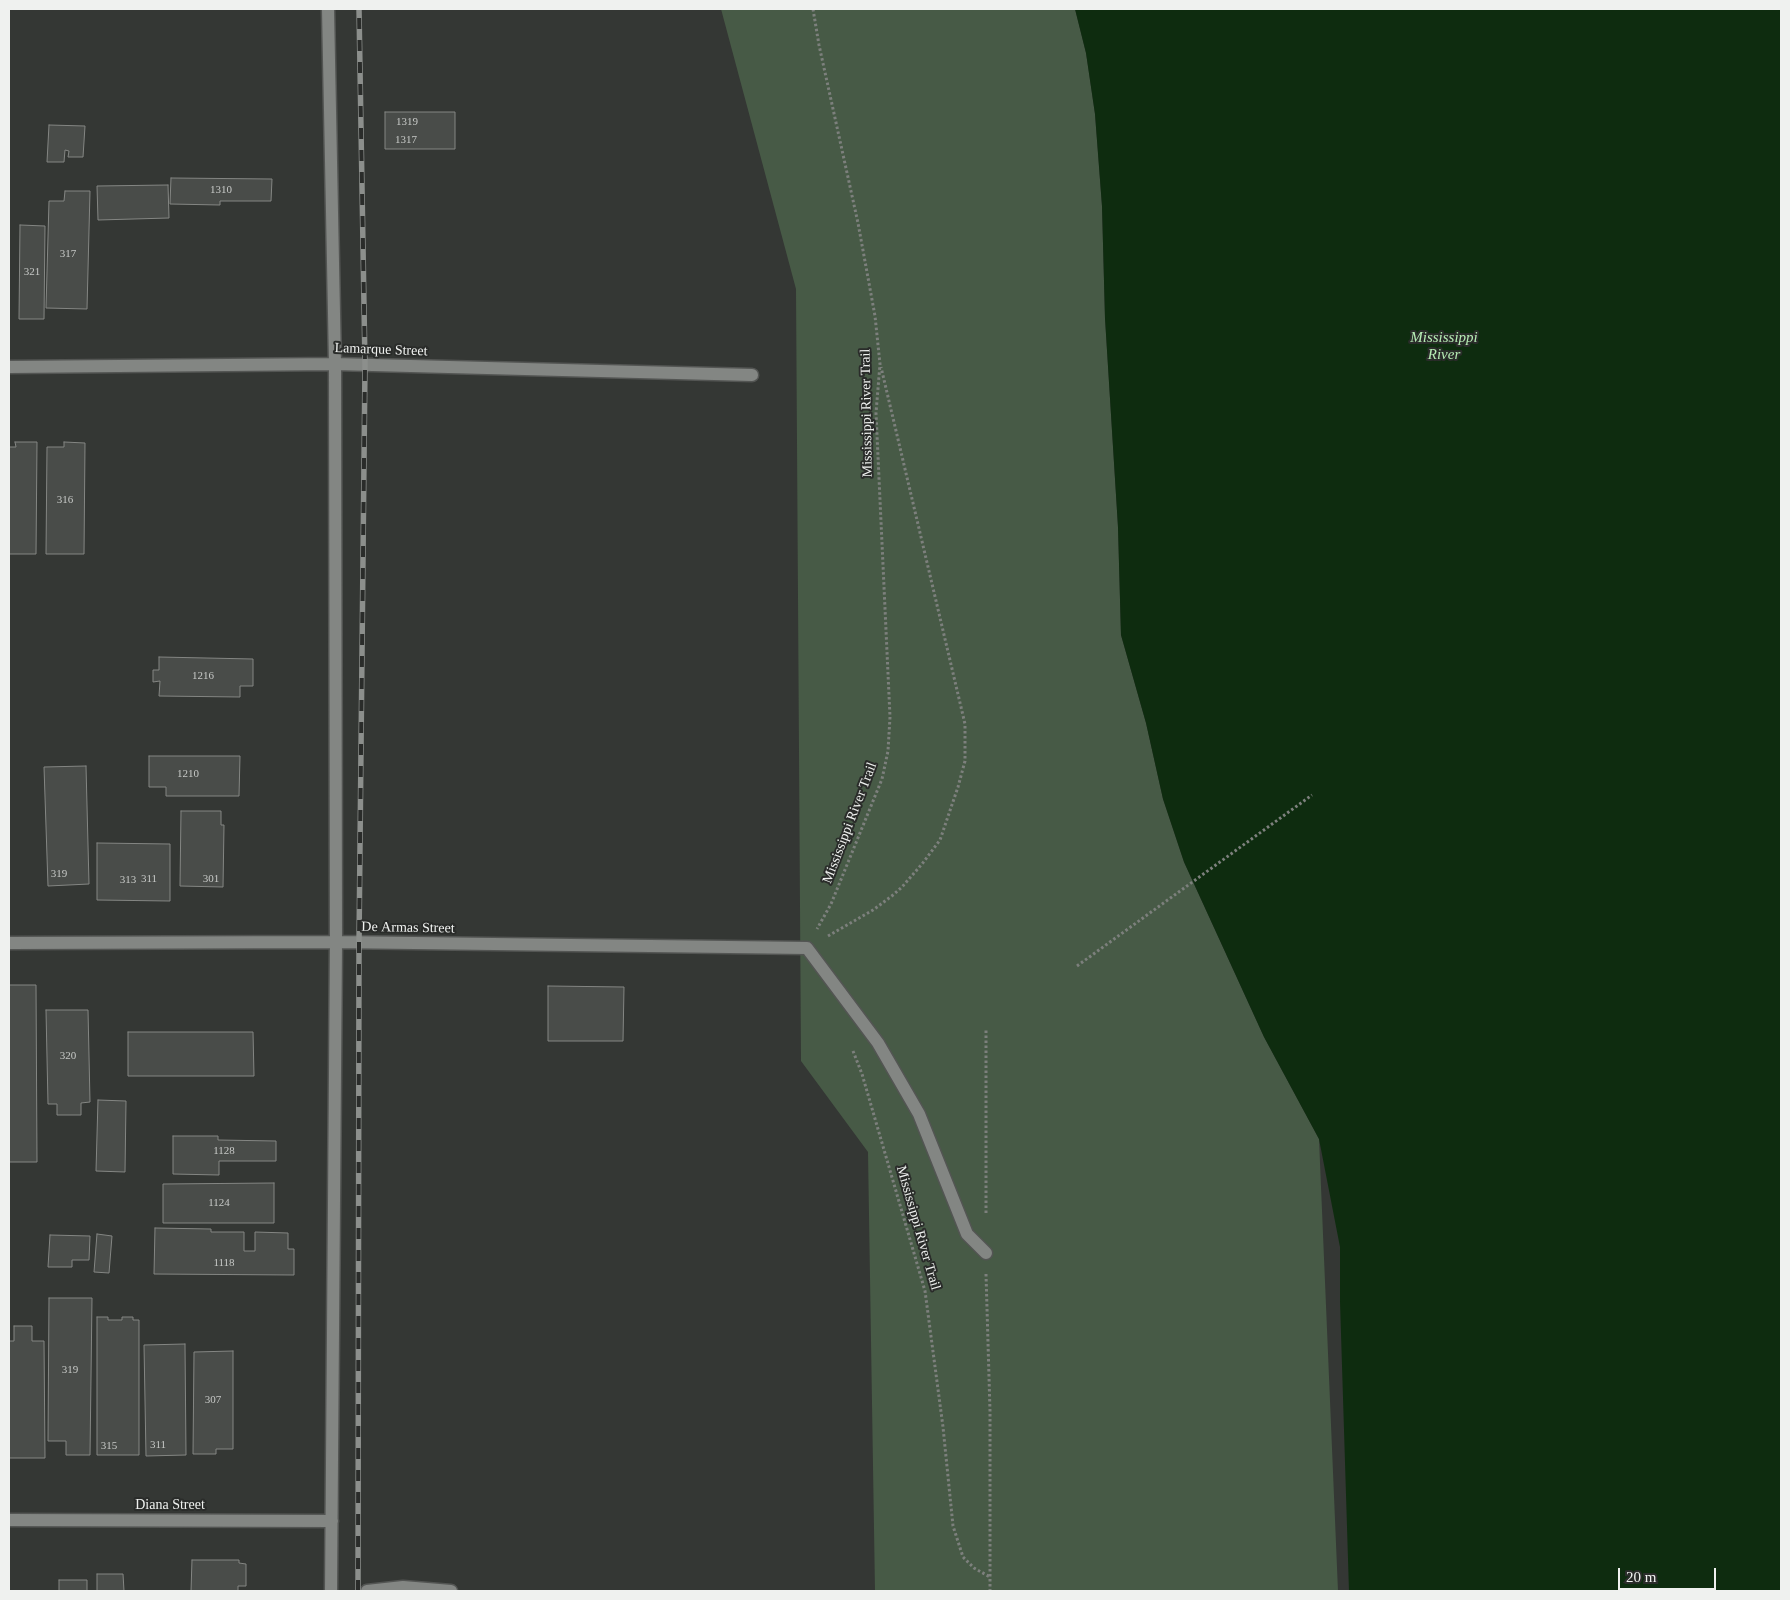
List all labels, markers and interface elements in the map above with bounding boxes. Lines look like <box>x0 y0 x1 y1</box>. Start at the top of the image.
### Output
house number: 1319 <box>396 115 418 129</box>
house number: 1317 <box>395 133 417 147</box>
house number: 1310 <box>210 183 232 197</box>
house number: 317 <box>60 247 76 261</box>
house number: 321 <box>24 265 40 279</box>
water label: Mississippi River <box>1410 329 1478 364</box>
street label: Lamarque Street <box>334 340 428 360</box>
street label: Mississippi River Trail <box>857 349 877 477</box>
house number: 316 <box>57 493 73 507</box>
house number: 1216 <box>192 669 214 683</box>
street label: Mississippi River Trail <box>819 760 881 886</box>
house number: 1210 <box>177 767 199 781</box>
house number: 319 <box>51 867 67 881</box>
house number: 311 <box>141 872 157 886</box>
house number: 301 <box>203 872 219 886</box>
house number: 313 <box>120 873 136 887</box>
street label: De Armas Street <box>361 919 455 937</box>
house number: 320 <box>60 1049 76 1063</box>
house number: 1128 <box>213 1144 235 1158</box>
street label: Mississippi River Trail <box>892 1164 944 1292</box>
house number: 1124 <box>208 1196 230 1210</box>
house number: 1118 <box>213 1256 235 1270</box>
house number: 319 <box>62 1363 78 1377</box>
house number: 307 <box>205 1393 221 1407</box>
house number: 311 <box>150 1438 166 1452</box>
house number: 315 <box>101 1439 117 1453</box>
street label: Diana Street <box>135 1497 205 1513</box>
scale bar <box>1620 1558 1718 1590</box>
text: 20 m <box>1626 1569 1656 1585</box>

